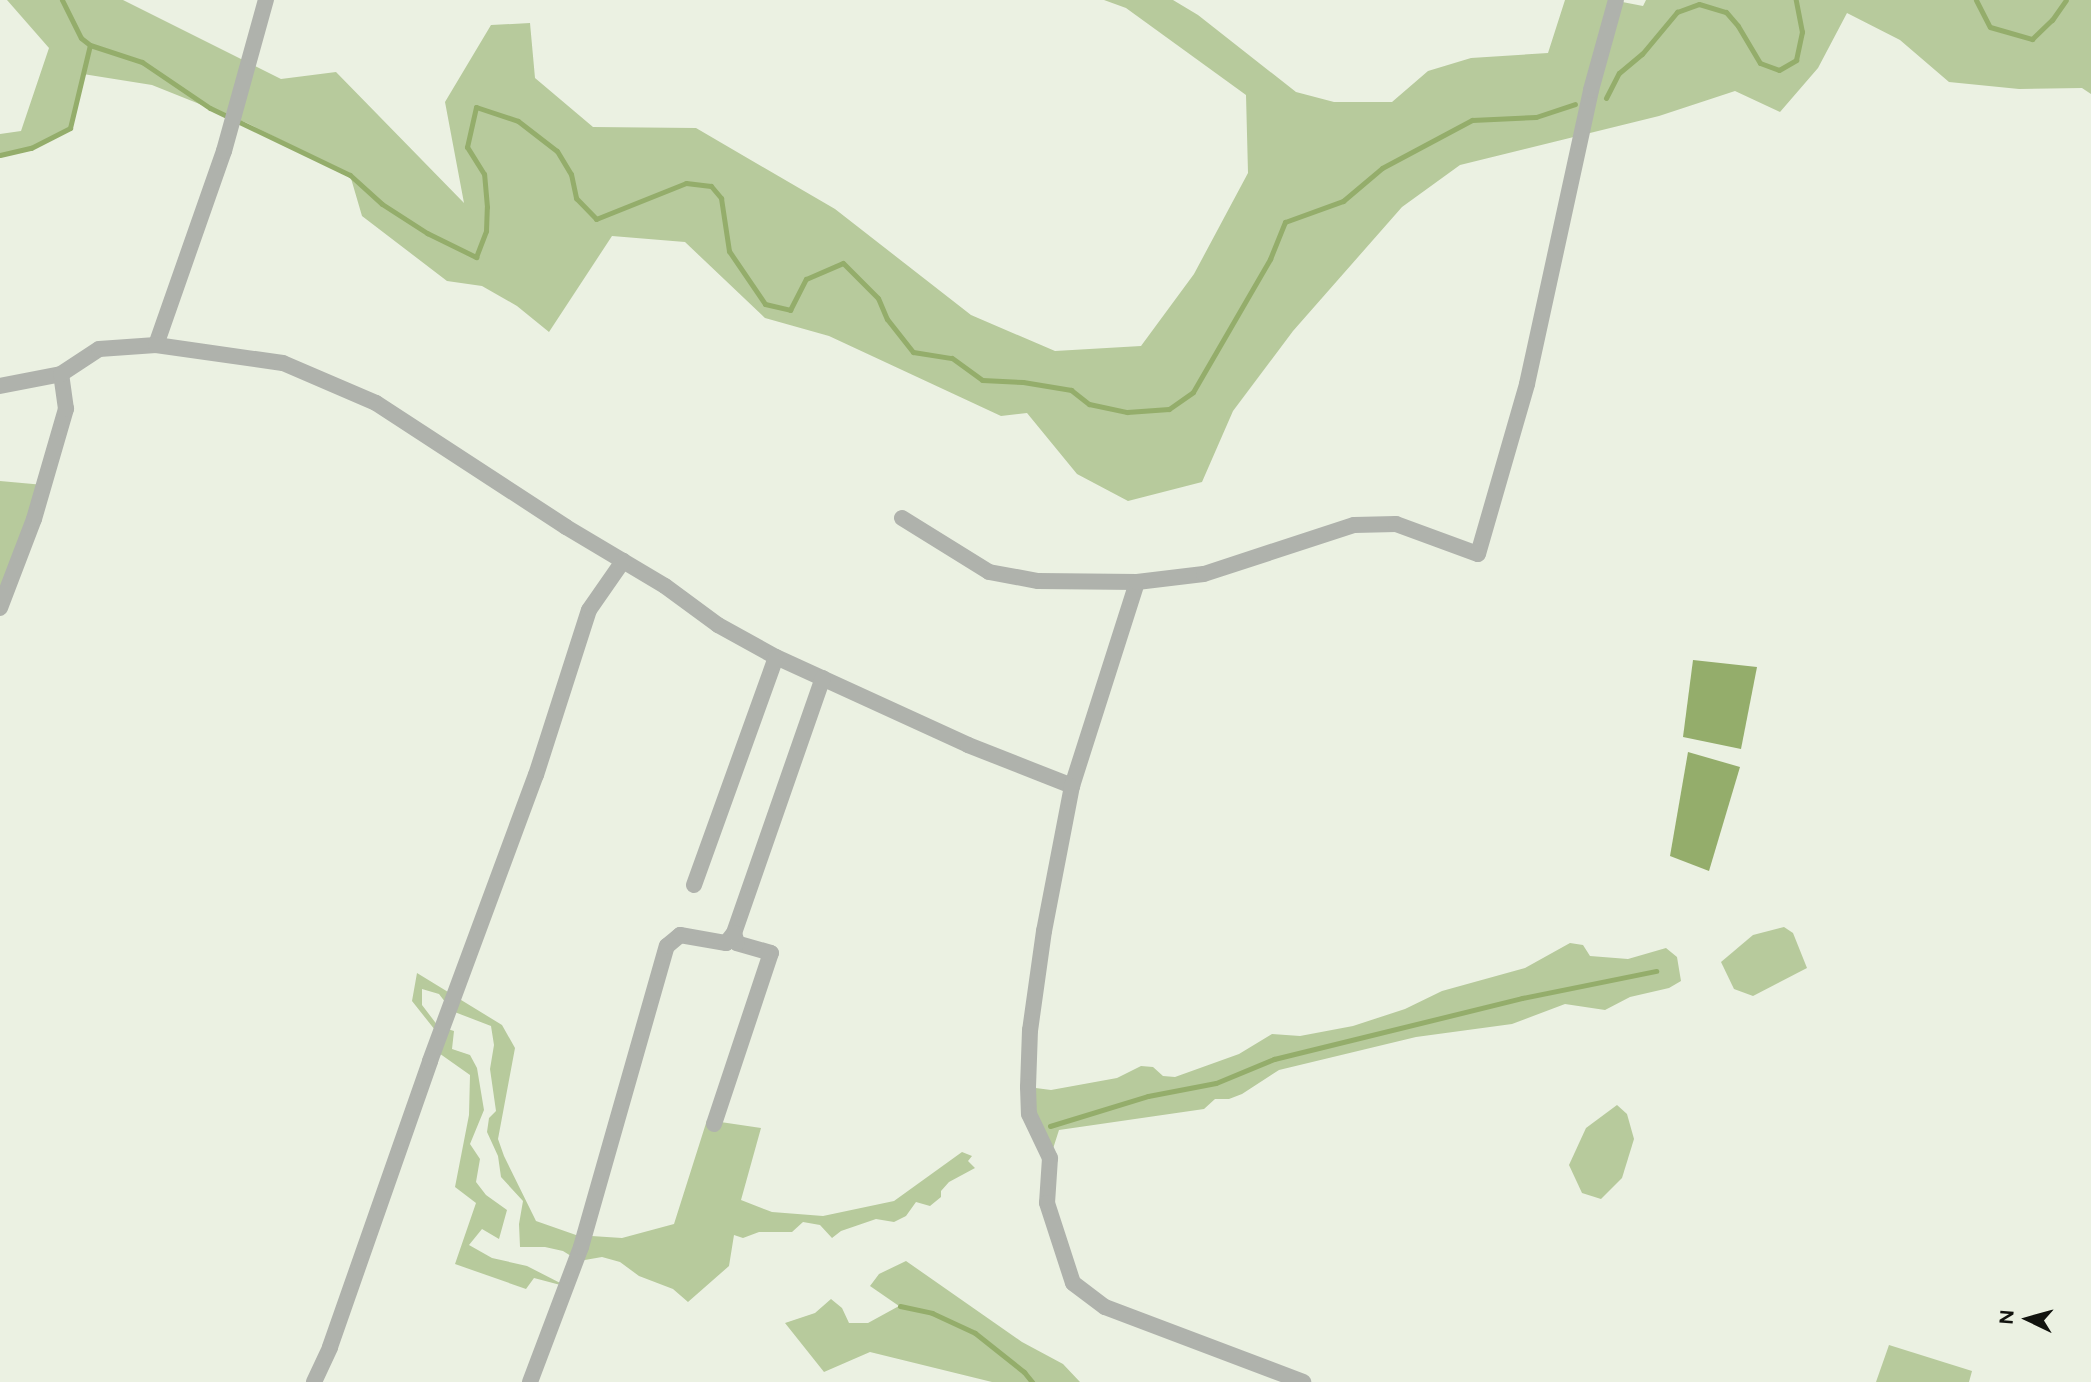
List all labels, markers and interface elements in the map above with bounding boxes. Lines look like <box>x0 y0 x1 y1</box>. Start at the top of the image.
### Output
north arrow <box>1993 1284 2063 1354</box>
text: N <box>1994 1309 2019 1325</box>

